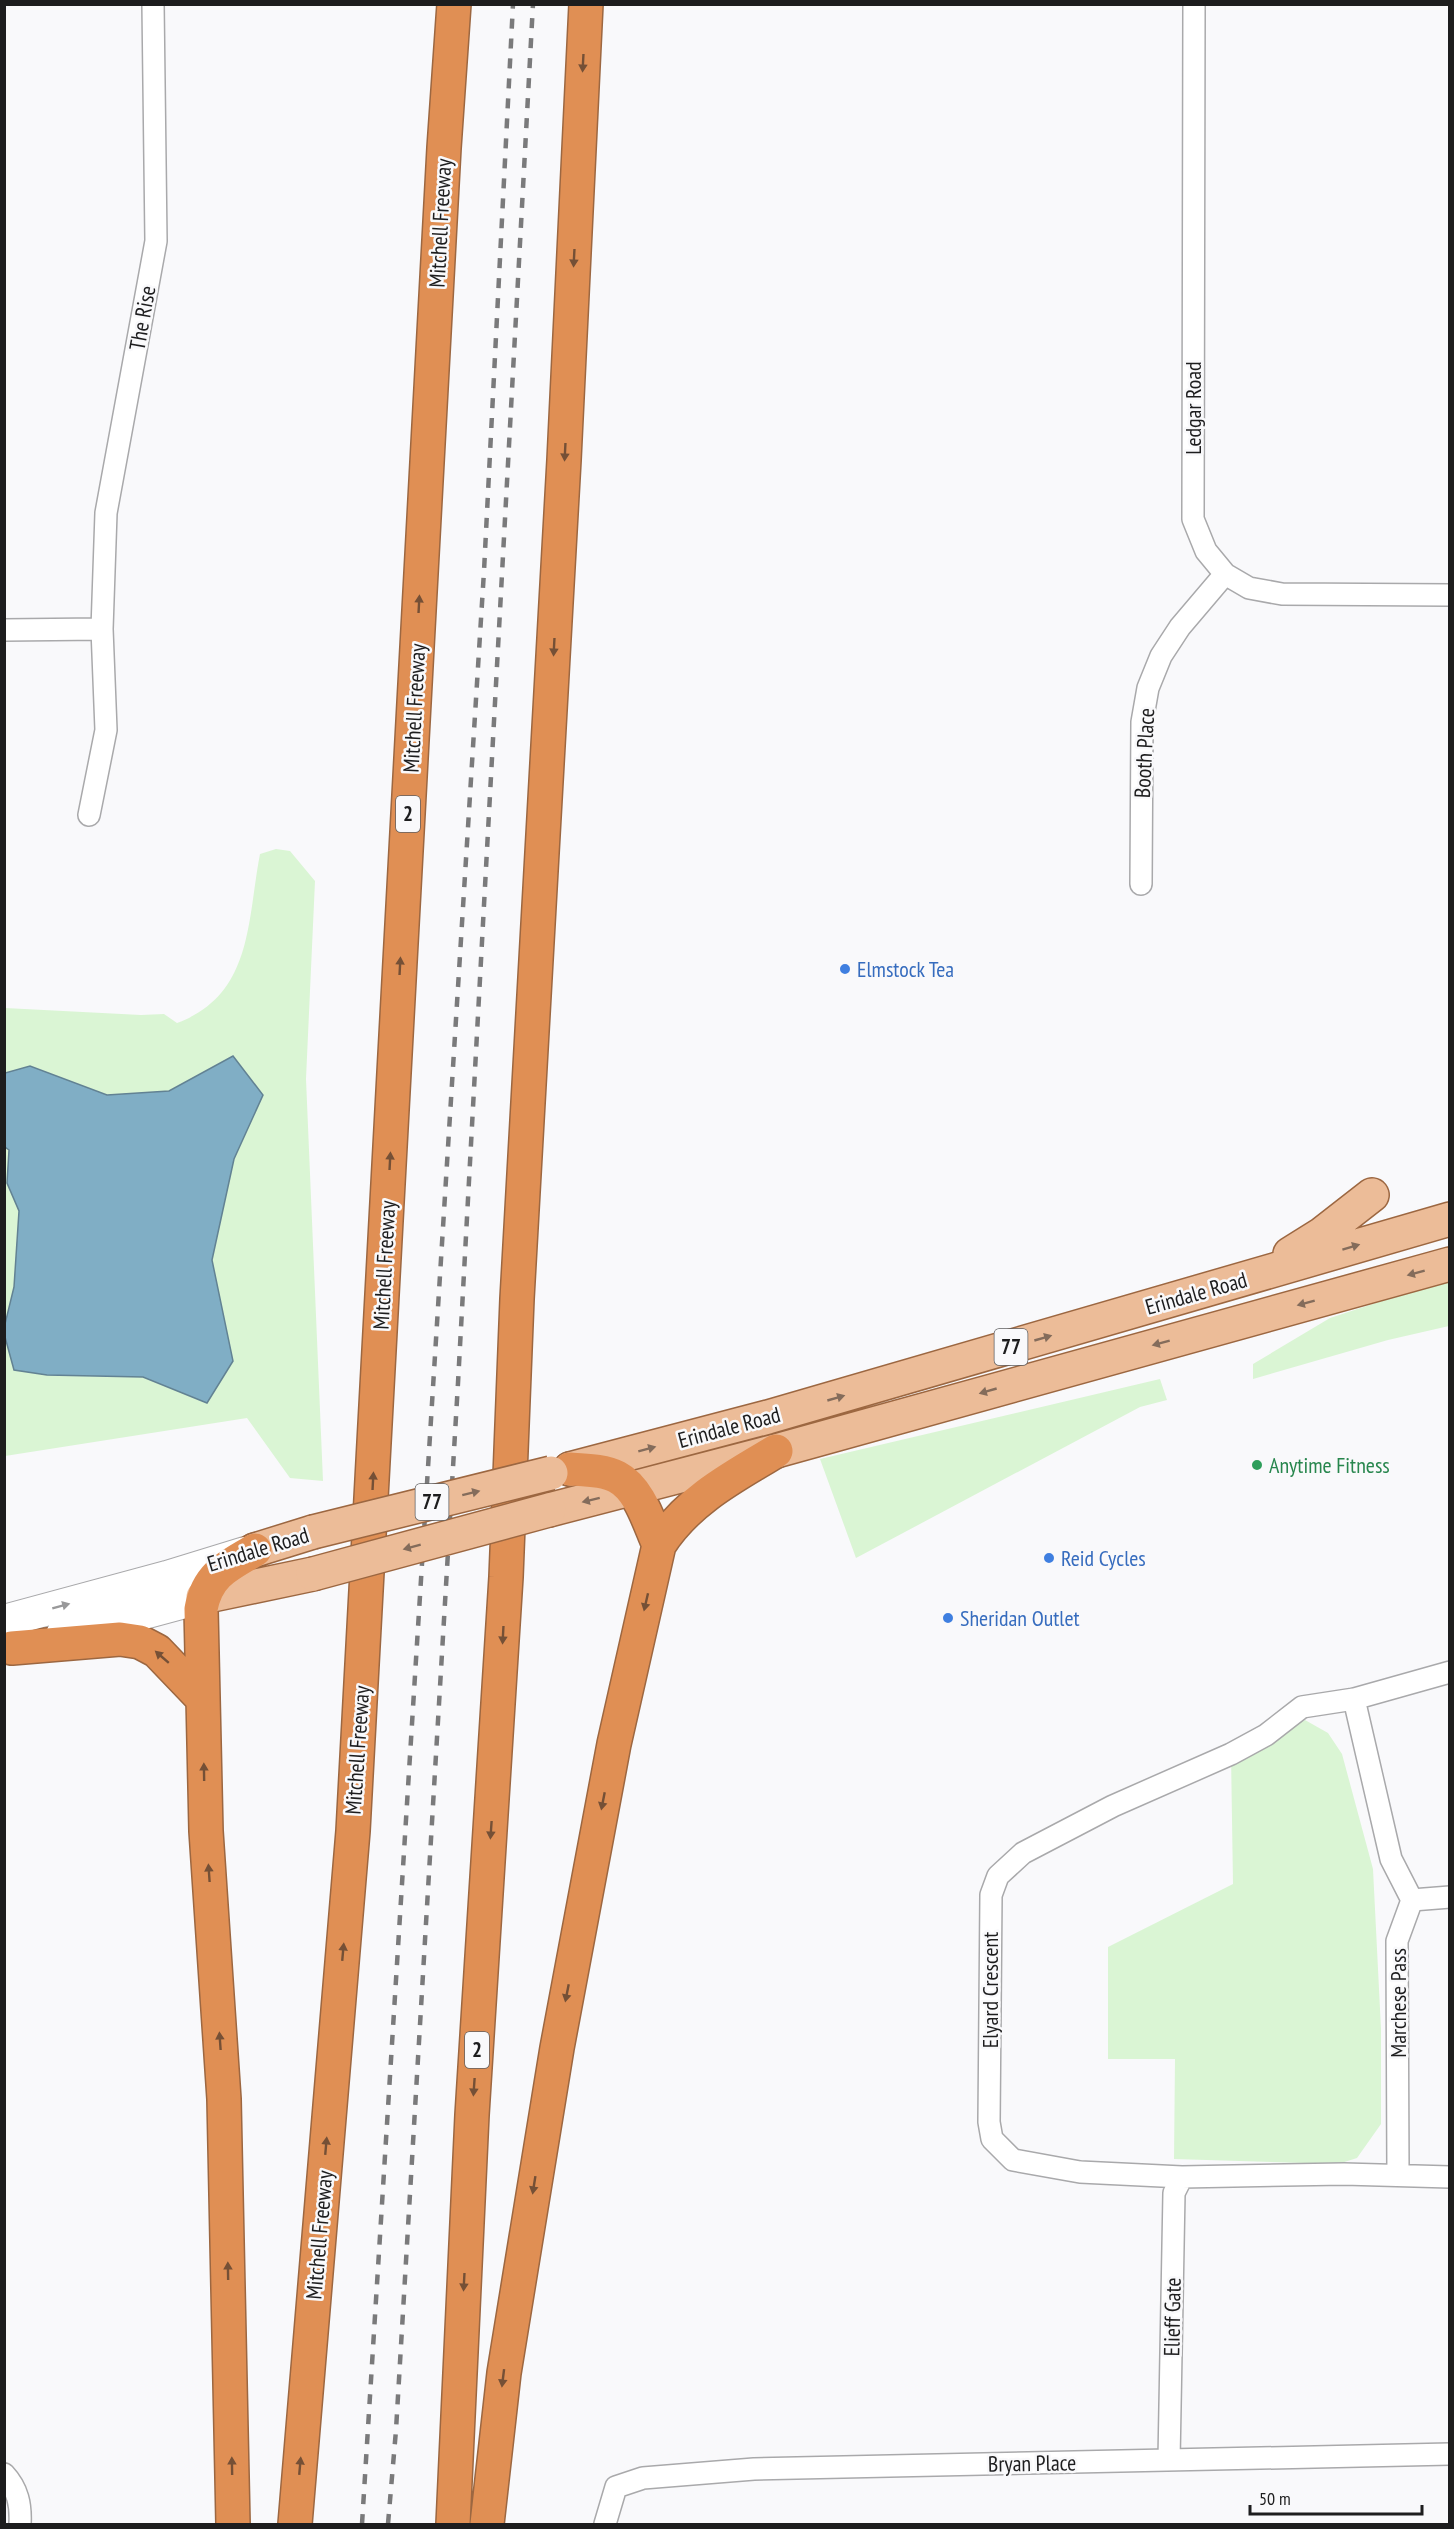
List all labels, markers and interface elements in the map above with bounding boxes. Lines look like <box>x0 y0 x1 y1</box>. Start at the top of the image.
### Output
one-way arrow <box>579 53 588 72</box>
street label: Mitchell Freeway <box>423 157 457 288</box>
one-way arrow <box>570 248 579 267</box>
street label: The Rise <box>123 284 161 352</box>
street label: Ledgar Road <box>1179 361 1207 455</box>
one-way arrow <box>560 443 569 462</box>
one-way arrow <box>415 594 424 613</box>
one-way arrow <box>549 638 559 657</box>
street label: Mitchell Freeway <box>397 642 431 773</box>
street label: Booth Place <box>1128 707 1160 799</box>
road number: 2 <box>396 796 420 832</box>
place label: Elmstock Tea <box>857 955 954 983</box>
one-way arrow <box>396 957 405 976</box>
marker: Elmstock Tea <box>838 962 852 976</box>
one-way arrow <box>385 1151 394 1170</box>
street label: Mitchell Freeway <box>367 1199 401 1330</box>
one-way arrow <box>1342 1242 1360 1251</box>
street label: Erindale Road <box>1142 1265 1250 1321</box>
one-way arrow <box>1407 1268 1425 1278</box>
one-way arrow <box>1297 1299 1315 1308</box>
road number: 77 <box>994 1329 1028 1365</box>
one-way arrow <box>1034 1333 1052 1342</box>
one-way arrow <box>1152 1339 1170 1348</box>
one-way arrow <box>979 1387 997 1396</box>
one-way arrow <box>827 1393 845 1402</box>
street label: Erindale Road <box>675 1400 783 1454</box>
one-way arrow <box>638 1443 656 1453</box>
place label: Anytime Fitness <box>1269 1451 1390 1479</box>
marker: Anytime Fitness <box>1250 1458 1264 1472</box>
one-way arrow <box>368 1472 377 1491</box>
road number: 77 <box>416 1484 448 1520</box>
one-way arrow <box>462 1487 481 1497</box>
one-way arrow <box>582 1495 600 1505</box>
street label: Erindale Road <box>204 1520 312 1578</box>
one-way arrow <box>402 1543 420 1552</box>
place label: Reid Cycles <box>1061 1544 1146 1572</box>
marker: Reid Cycles <box>1042 1551 1056 1565</box>
one-way arrow <box>641 1593 650 1612</box>
one-way arrow <box>52 1601 70 1610</box>
place label: Sheridan Outlet <box>960 1604 1080 1632</box>
marker: Sheridan Outlet <box>941 1611 955 1625</box>
one-way arrow <box>498 1626 507 1645</box>
one-way arrow <box>154 1650 170 1663</box>
street label: Mitchell Freeway <box>339 1684 376 1815</box>
one-way arrow <box>200 1763 209 1782</box>
one-way arrow <box>598 1792 607 1811</box>
one-way arrow <box>487 1820 496 1839</box>
one-way arrow <box>204 1863 213 1882</box>
street label: Elyard Crescent <box>976 1932 1004 2048</box>
one-way arrow <box>338 1942 347 1961</box>
street label: Marchese Pass <box>1384 1948 1412 2058</box>
one-way arrow <box>562 1984 571 2003</box>
one-way arrow <box>215 2032 224 2051</box>
road number: 2 <box>465 2032 489 2068</box>
one-way arrow <box>469 2078 479 2097</box>
one-way arrow <box>322 2137 331 2156</box>
street label: Mitchell Freeway <box>299 2169 339 2301</box>
one-way arrow <box>530 2176 539 2195</box>
one-way arrow <box>223 2262 232 2281</box>
one-way arrow <box>460 2273 469 2292</box>
street label: Elieff Gate <box>1157 2277 1187 2357</box>
one-way arrow <box>498 2368 508 2387</box>
street label: Bryan Place <box>988 2448 1076 2478</box>
one-way arrow <box>227 2457 237 2476</box>
one-way arrow <box>295 2457 305 2476</box>
scale bar <box>1250 2478 1422 2516</box>
text: 50 m <box>1259 2487 1291 2510</box>

